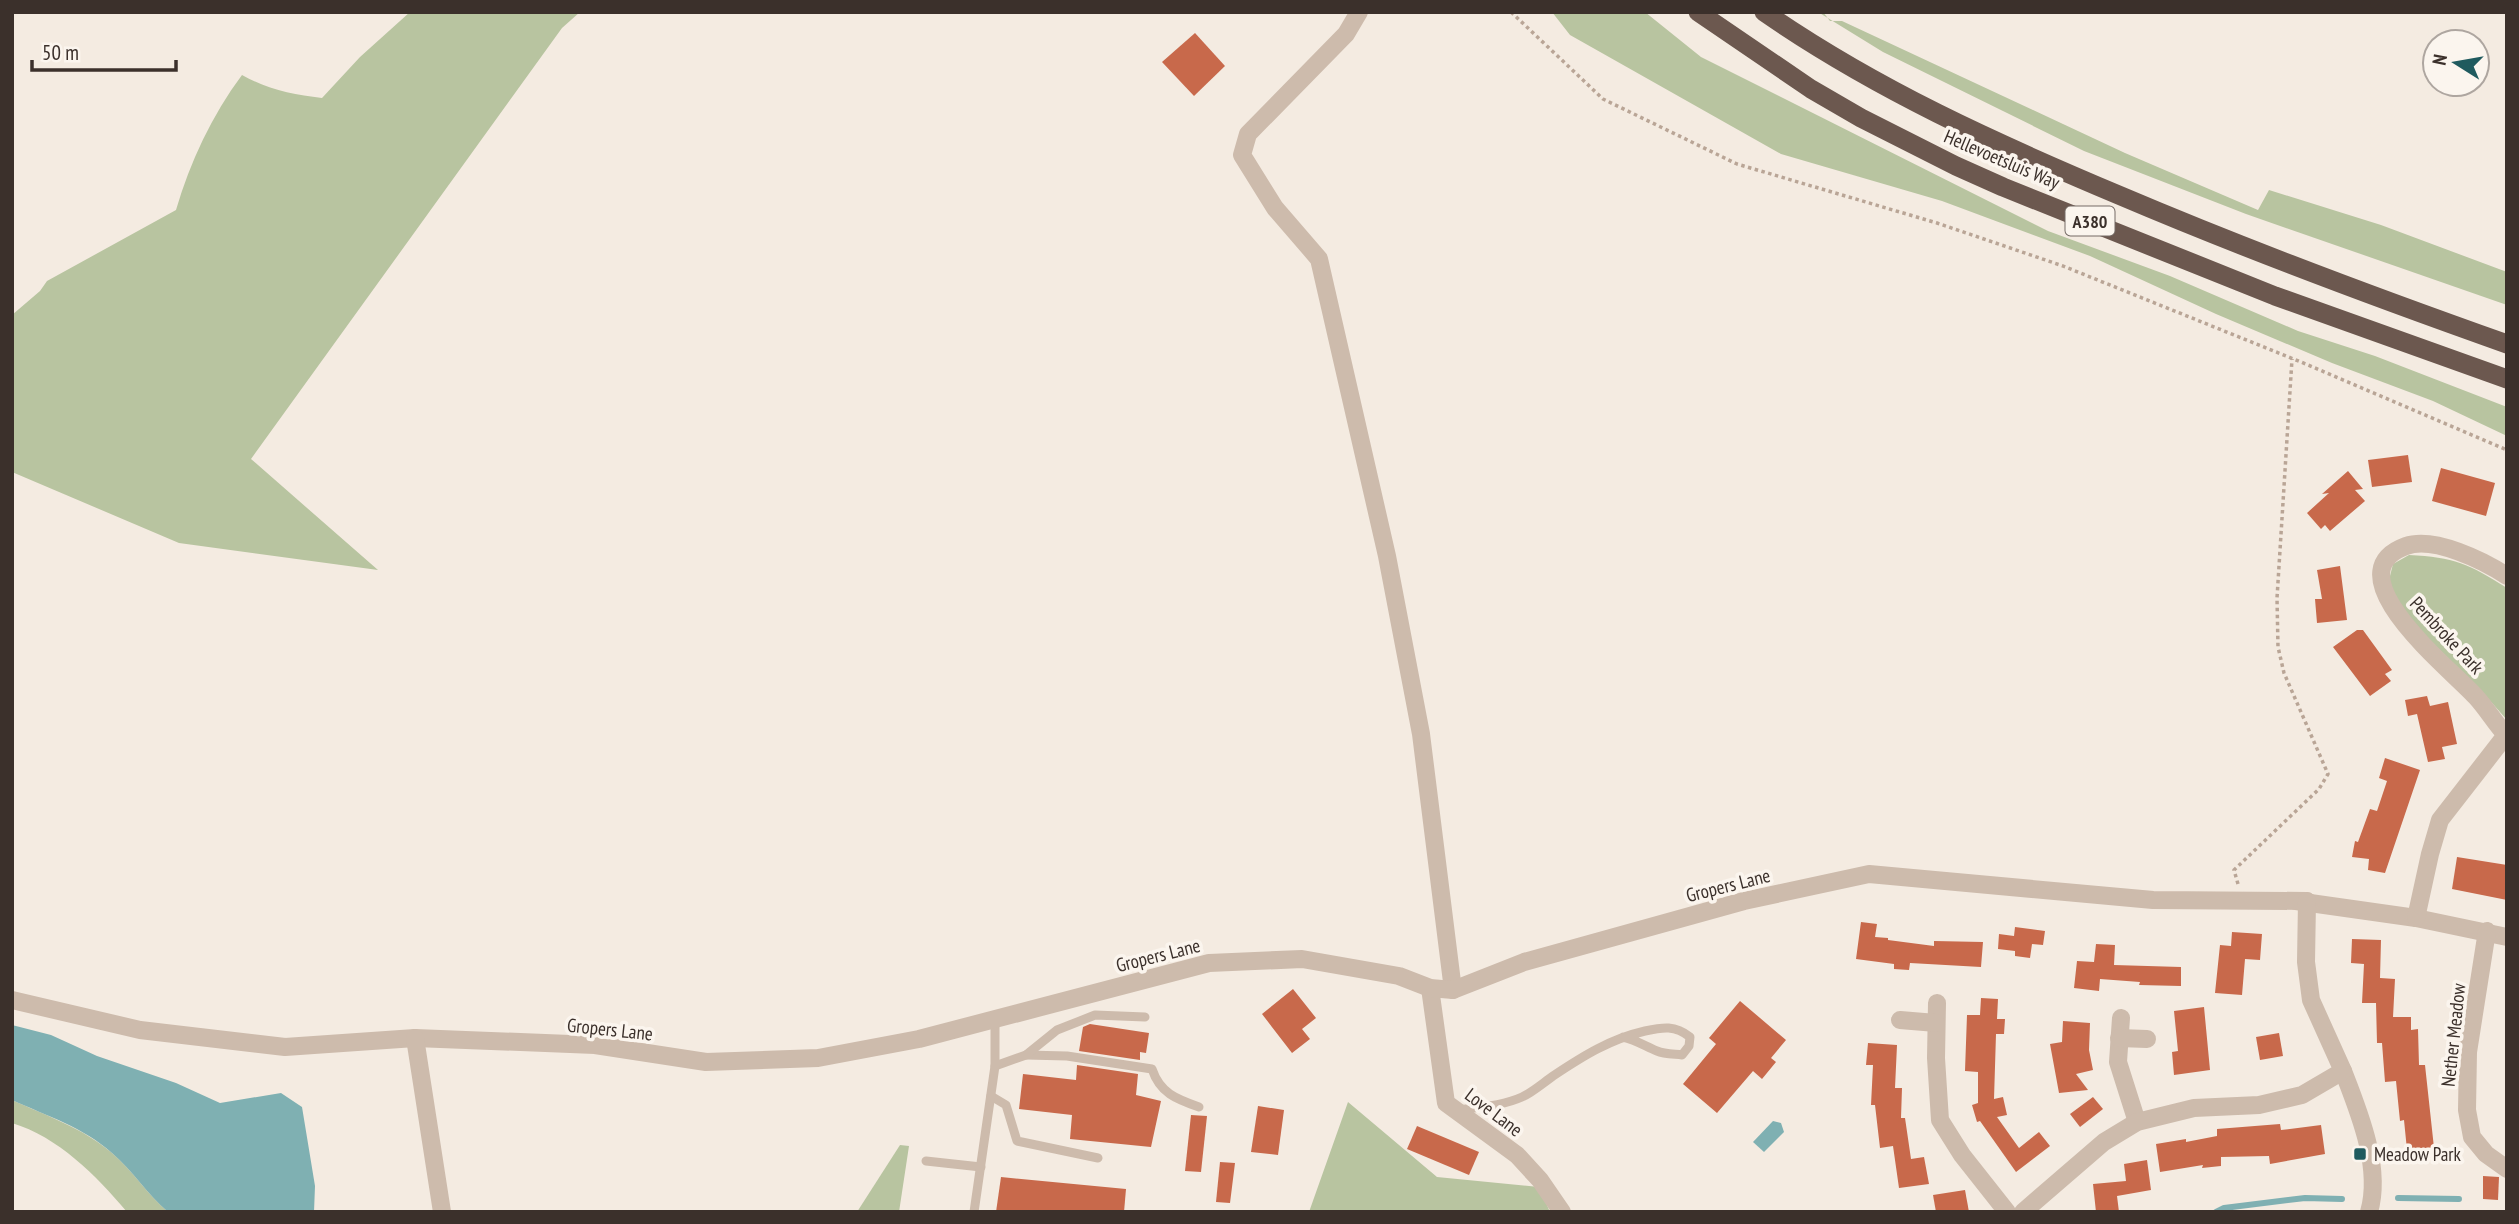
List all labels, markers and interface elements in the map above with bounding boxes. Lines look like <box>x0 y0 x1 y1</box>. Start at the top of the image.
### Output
scale bar <box>32 28 175 72</box>
north arrow <box>2421 28 2491 98</box>
text: 50 m <box>42 39 79 66</box>
text: N <box>2427 52 2452 67</box>
street label: Hellevoetsluis Way <box>1941 124 2064 194</box>
road number: A380 <box>2066 206 2114 236</box>
street label: Pembroke Park <box>2405 591 2489 679</box>
street label: Gropers Lane <box>1683 863 1773 907</box>
street label: Gropers Lane <box>1113 933 1203 977</box>
street label: Nether Meadow <box>2436 981 2470 1088</box>
street label: Gropers Lane <box>566 1013 654 1045</box>
street label: Love Lane <box>1461 1083 1528 1141</box>
place label: Meadow Park <box>2374 1142 2462 1166</box>
marker: Meadow Park <box>2352 1146 2368 1162</box>

